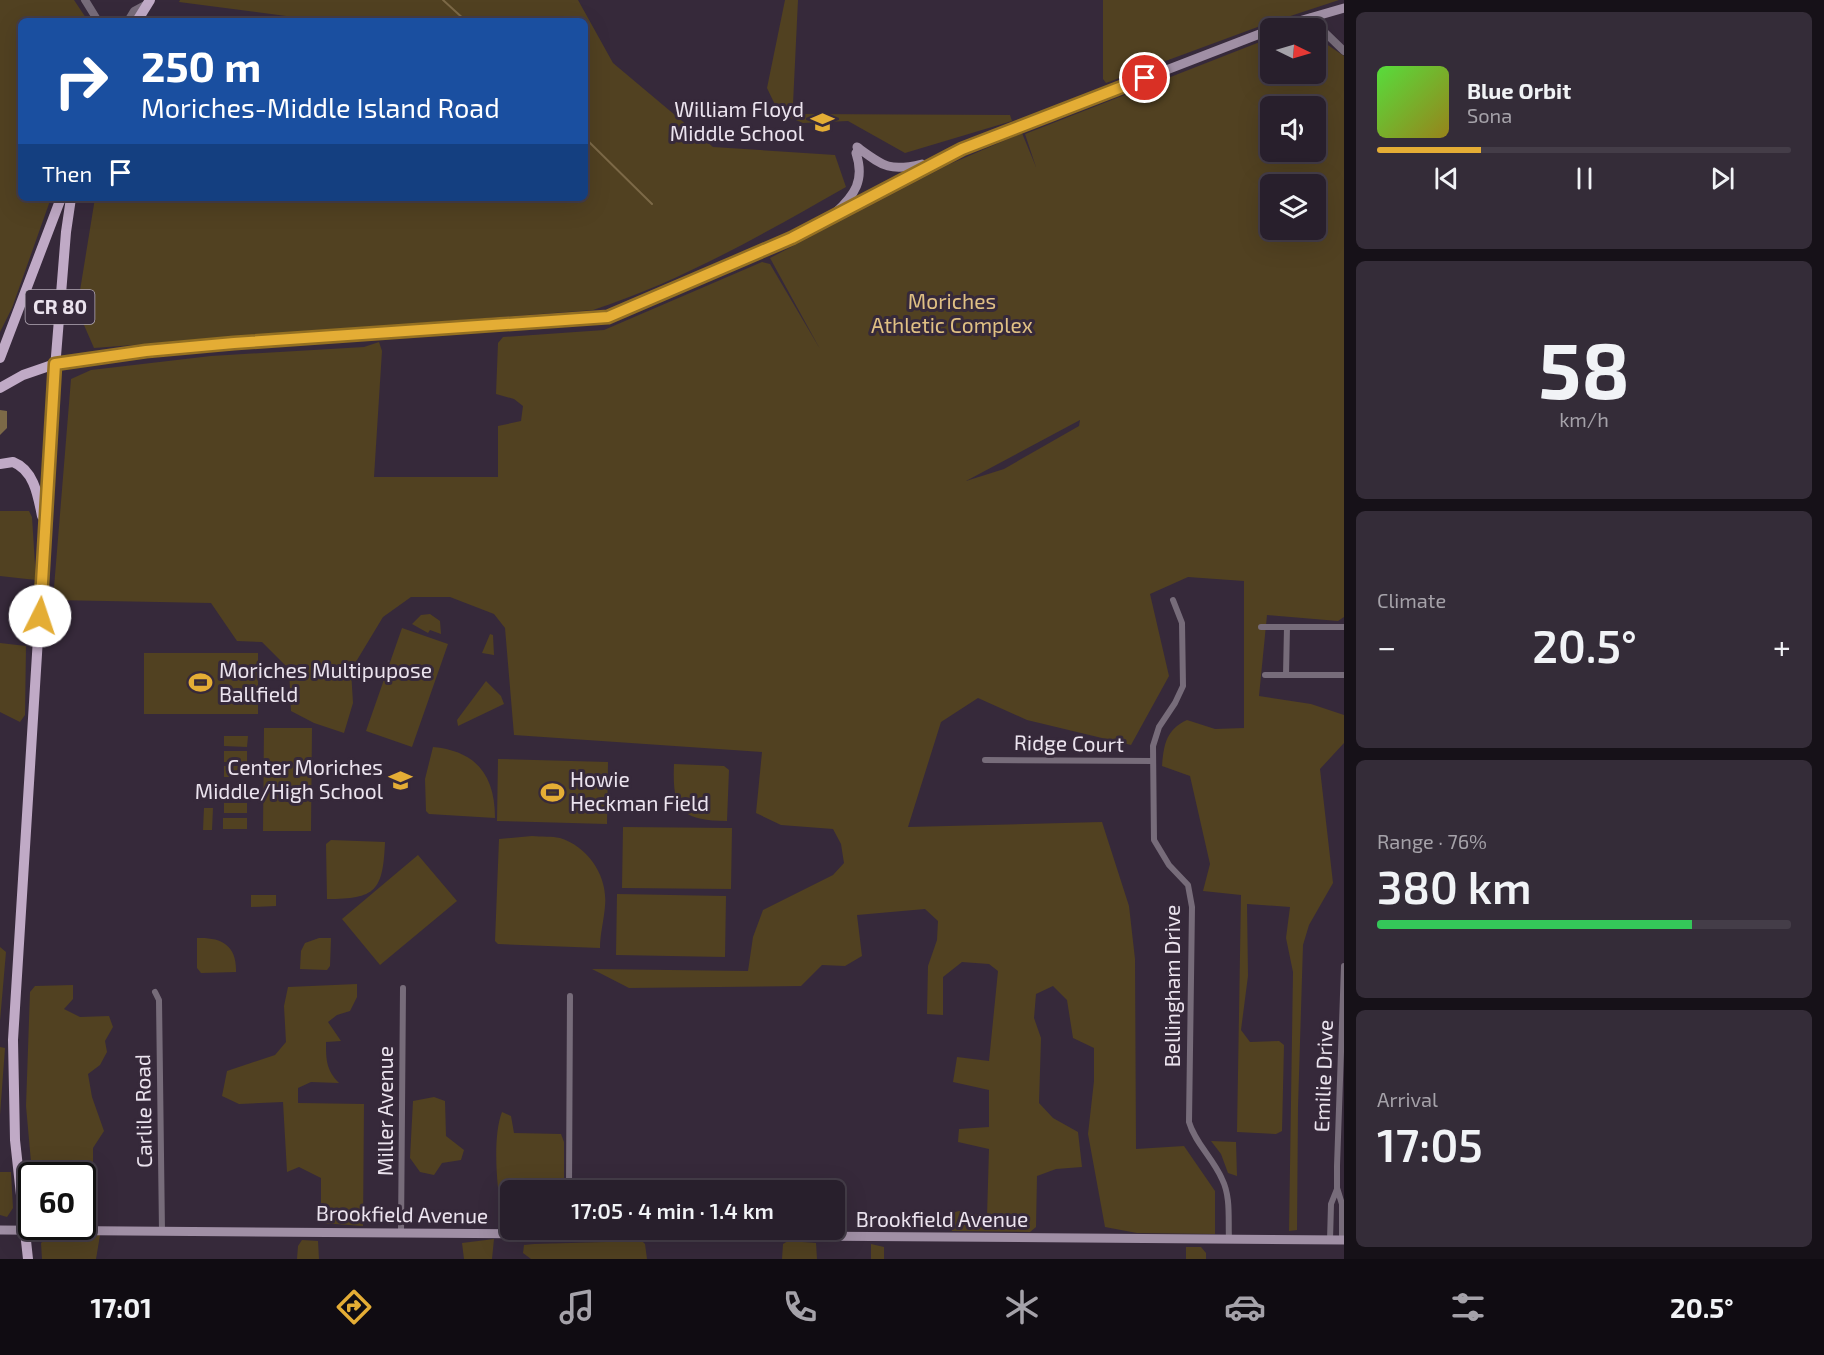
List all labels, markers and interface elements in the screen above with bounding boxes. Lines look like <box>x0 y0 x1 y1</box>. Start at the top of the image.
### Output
north arrow <box>1260 18 1326 84</box>
map controls <box>1260 18 1326 240</box>
text: 250 m <box>141 40 261 90</box>
icon: right <box>42 42 120 120</box>
pin <box>1119 52 1170 103</box>
icon: arrive <box>1128 61 1161 94</box>
text: Blue Orbit <box>1467 77 1571 103</box>
text: Moriches-Middle Island Road <box>141 91 500 123</box>
place label: William Floyd Middle School <box>670 96 805 145</box>
button: sound <box>1260 96 1326 162</box>
text: Sona <box>1467 103 1512 127</box>
school or university icon: William Floyd Middle School <box>809 109 835 135</box>
icon: arrive <box>104 156 137 189</box>
text: Then <box>42 160 92 186</box>
icon: previous <box>1430 162 1463 195</box>
icon: pause <box>1568 162 1601 195</box>
icon: next <box>1706 162 1739 195</box>
button: layers <box>1260 174 1326 240</box>
park label: Moriches Athletic Complex <box>871 288 1033 337</box>
road number: CR 80 <box>26 290 94 324</box>
text: 58 <box>1538 321 1630 415</box>
text: km/h <box>1559 407 1609 431</box>
position arrow <box>8 584 72 648</box>
text: Climate <box>1377 588 1446 612</box>
text: 20.5° <box>1532 618 1637 672</box>
text: − <box>1377 626 1396 666</box>
text: + <box>1773 626 1791 666</box>
place label: Moriches Multipupose Ballfield <box>219 657 432 706</box>
sports icon: Moriches Multipupose Ballfield <box>188 670 214 696</box>
street label: Ridge Court <box>1014 729 1124 756</box>
place label: Center Moriches Middle/High School <box>195 754 384 803</box>
place label: Howie Heckman Field <box>570 766 709 815</box>
school or university icon: Center Moriches Middle/High School <box>388 767 414 793</box>
sports icon: Howie Heckman Field <box>539 779 565 805</box>
text: Range · 76% <box>1377 829 1487 853</box>
text: 380 km <box>1377 859 1532 913</box>
street label: Bellingham Drive <box>1159 905 1184 1067</box>
street label: Emilie Drive <box>1308 1019 1337 1133</box>
street label: Miller Avenue <box>372 1046 397 1176</box>
street label: Carlile Road <box>129 1054 156 1168</box>
text: Arrival <box>1377 1087 1438 1111</box>
text: 17:05 <box>1377 1117 1483 1171</box>
speed limit sign: 60 <box>18 1162 96 1240</box>
text: 17:05 · 4 min · 1.4 km <box>571 1197 774 1223</box>
street label: Brookfield Avenue <box>316 1199 489 1228</box>
street label: Brookfield Avenue <box>856 1206 1028 1231</box>
icon: directions <box>333 1286 375 1328</box>
icon: music <box>556 1286 598 1328</box>
icon: phone <box>779 1286 821 1328</box>
icon: climate <box>1001 1286 1043 1328</box>
icon: car <box>1224 1286 1266 1328</box>
icon: filters <box>1447 1286 1489 1328</box>
text: 17:01 <box>90 1291 152 1323</box>
text: 20.5° <box>1670 1291 1734 1323</box>

